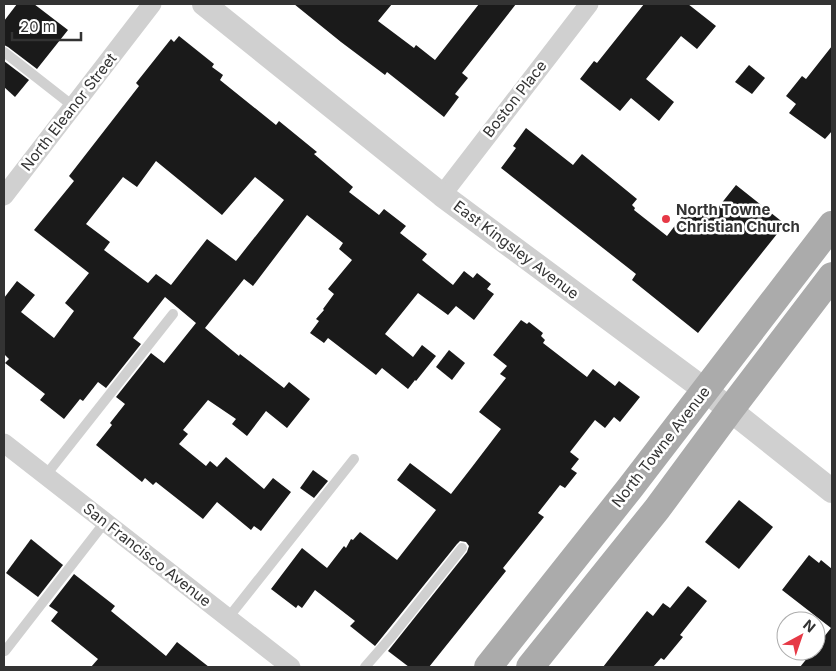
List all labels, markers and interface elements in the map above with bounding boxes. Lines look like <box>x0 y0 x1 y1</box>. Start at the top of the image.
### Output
scale bar <box>12 10 81 42</box>
text: 20 m <box>20 17 56 36</box>
street label: North Eleanor Street <box>17 49 121 174</box>
street label: Boston Place <box>479 56 551 141</box>
street label: East Kingsley Avenue <box>450 196 583 303</box>
place label: North Towne Christian Church <box>676 200 800 236</box>
marker: North Towne Christian Church <box>660 213 672 225</box>
street label: North Towne Avenue <box>607 382 714 511</box>
street label: San Francisco Avenue <box>80 499 215 610</box>
north arrow <box>776 611 826 661</box>
text: N <box>800 616 819 636</box>

